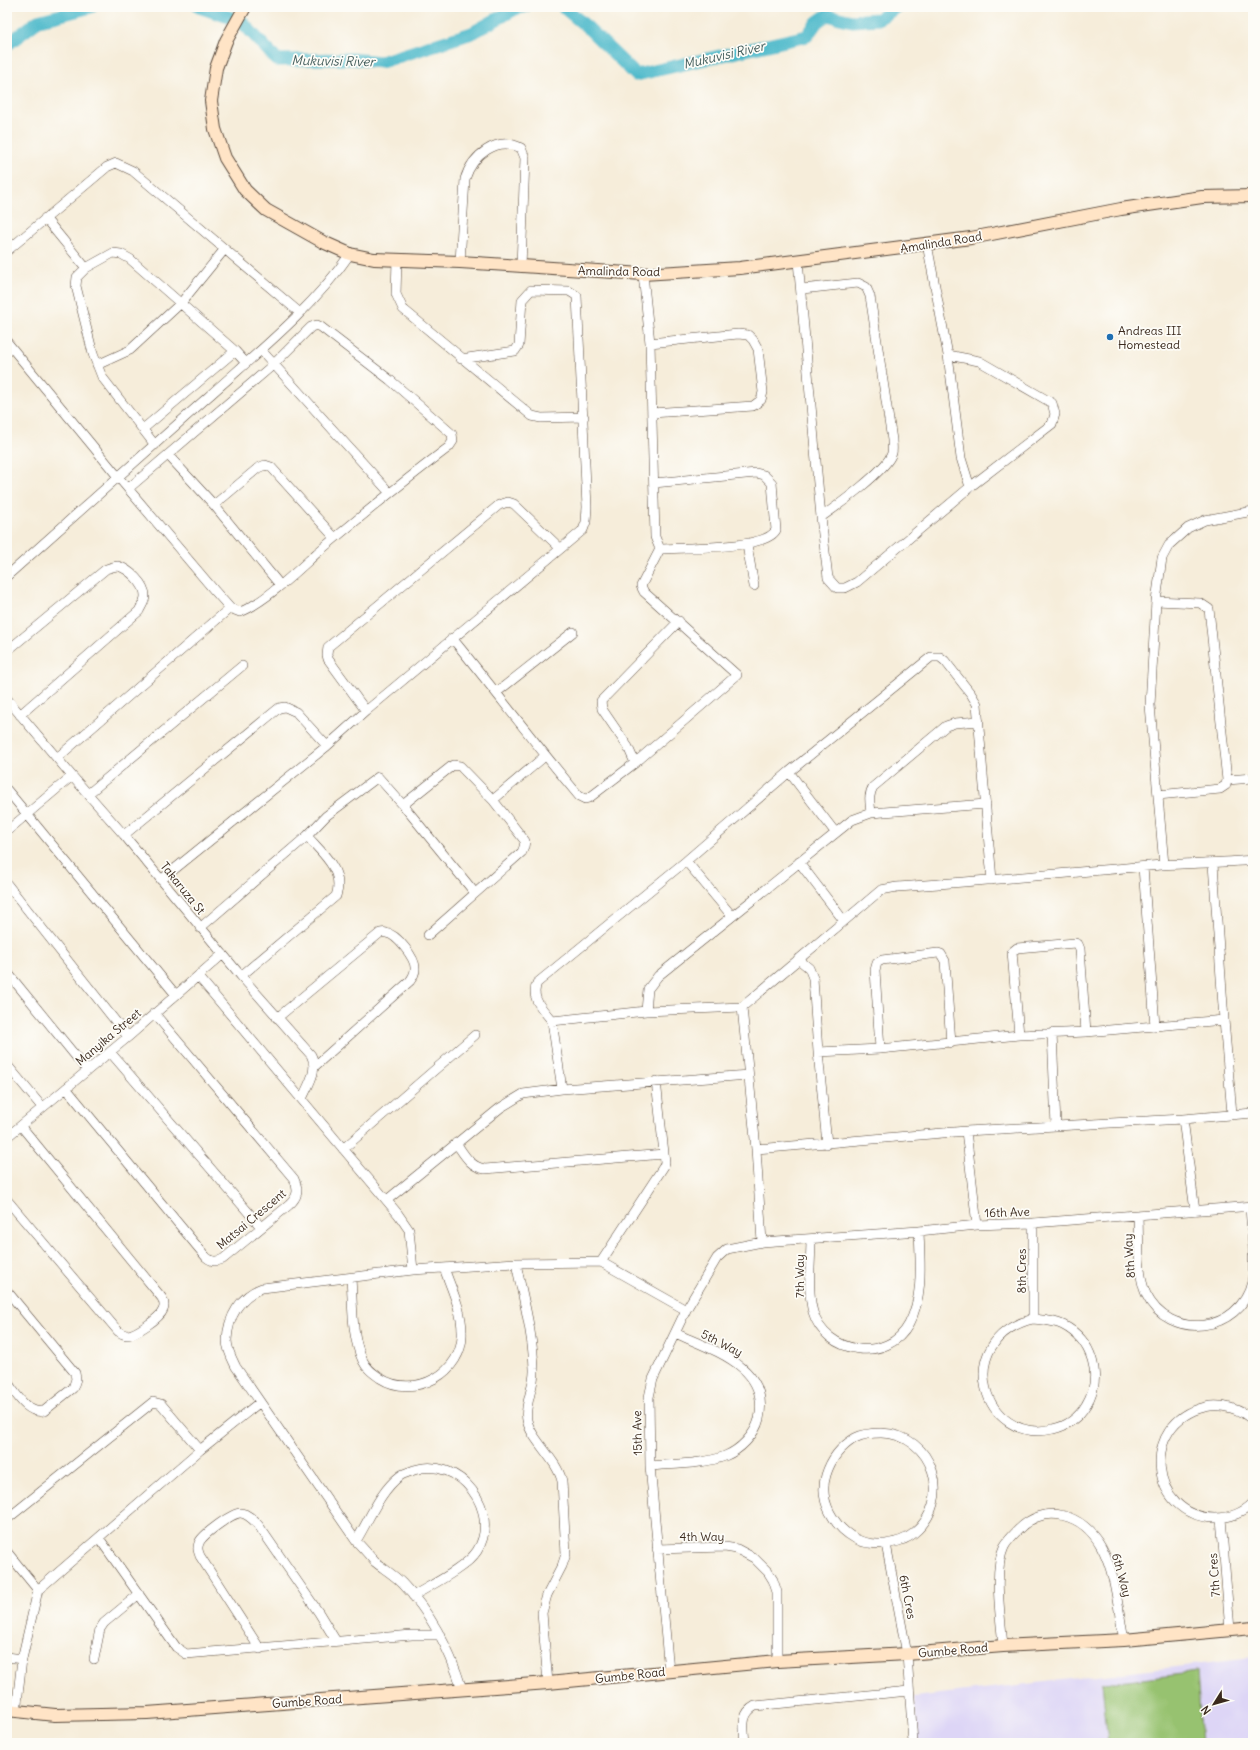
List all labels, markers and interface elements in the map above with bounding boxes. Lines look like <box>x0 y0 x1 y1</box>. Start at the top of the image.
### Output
water label: Mukuvisi River <box>682 37 768 73</box>
water label: Mukuvisi River <box>291 52 376 70</box>
street label: Amalinda Road <box>899 228 983 256</box>
street label: Amalinda Road <box>578 263 660 279</box>
place label: Andreas III Homestead <box>1118 323 1182 352</box>
marker: Andreas III Homestead <box>1105 332 1115 342</box>
street label: Takaruza St <box>157 859 209 917</box>
street label: Manyika Street <box>72 1005 144 1069</box>
street label: Matsai Crescent <box>213 1186 289 1252</box>
street label: 16th Ave <box>984 1204 1030 1220</box>
street label: 8th Way <box>1120 1233 1138 1279</box>
street label: 8th Cres <box>1014 1248 1029 1294</box>
street label: 7th Way <box>792 1254 807 1298</box>
street label: 5th Way <box>699 1326 745 1360</box>
street label: 15th Ave <box>629 1410 645 1456</box>
street label: 4th Way <box>680 1529 724 1544</box>
street label: 6th Way <box>1109 1551 1135 1599</box>
street label: 7th Cres <box>1205 1553 1223 1597</box>
street label: 6th Cres <box>896 1573 920 1621</box>
street label: Gumbe Road <box>917 1639 989 1661</box>
street label: Gumbe Road <box>594 1664 666 1686</box>
north arrow <box>1194 1684 1234 1724</box>
street label: Gumbe Road <box>271 1691 343 1711</box>
text: N <box>1198 1703 1214 1717</box>

